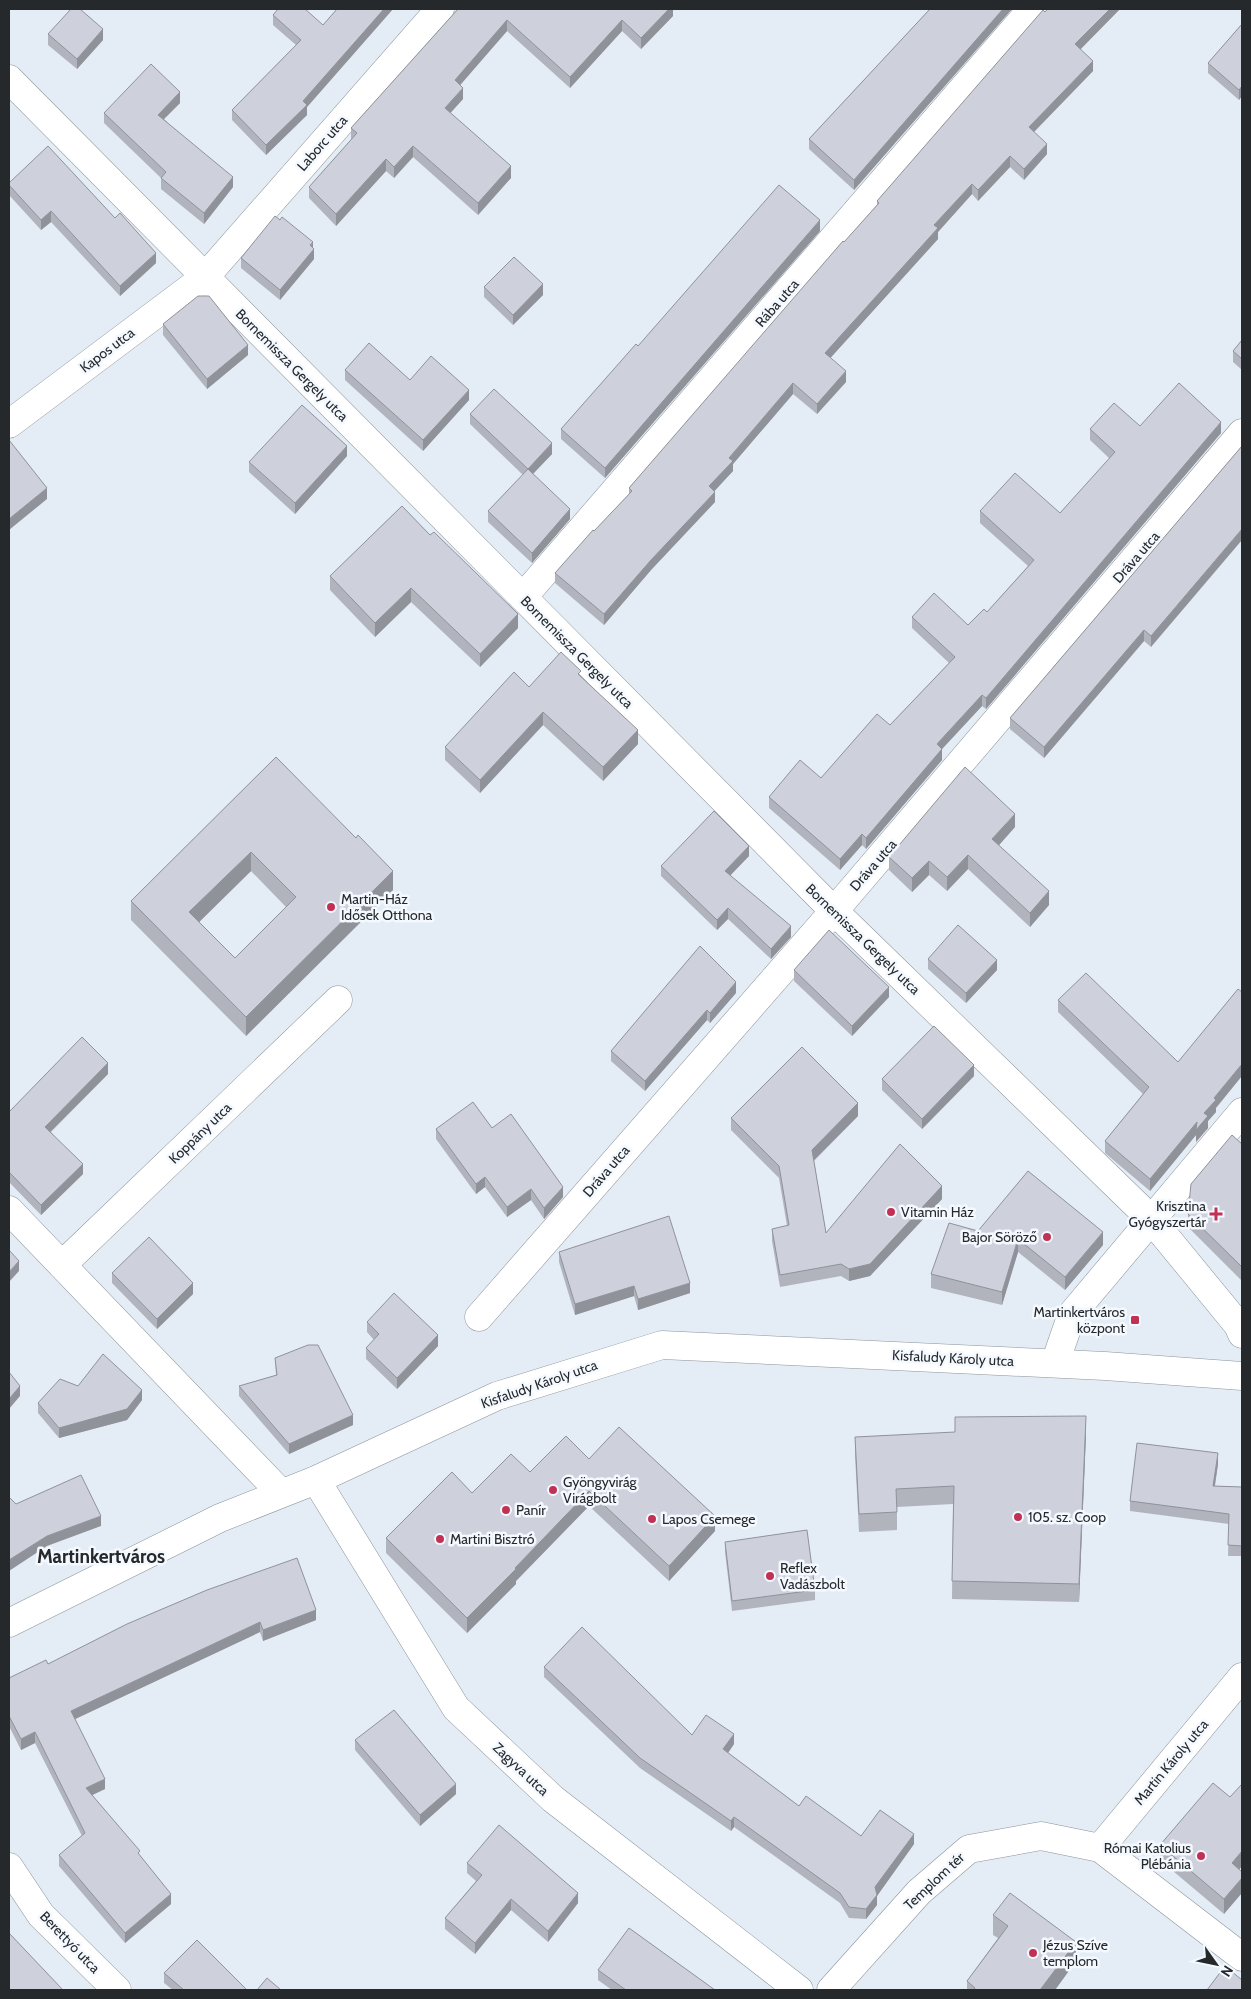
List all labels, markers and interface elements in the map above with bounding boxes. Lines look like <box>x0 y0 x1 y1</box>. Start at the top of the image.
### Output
street label: Laborc utca <box>293 111 351 175</box>
street label: Rába utca <box>751 275 803 331</box>
street label: Bornemissza Gergely utca <box>232 305 352 425</box>
street label: Kapos utca <box>76 323 138 376</box>
street label: Dráva utca <box>1109 527 1164 587</box>
street label: Bornemissza Gergely utca <box>517 592 637 712</box>
street label: Dráva utca <box>846 835 901 895</box>
street label: Bornemissza Gergely utca <box>802 880 924 999</box>
place label: Martin-Ház Idősek Otthona <box>341 890 433 924</box>
marker: Martin-Ház Idősek Otthona <box>325 901 337 913</box>
street label: Koppány utca <box>165 1098 235 1167</box>
street label: Dráva utca <box>579 1141 634 1201</box>
place label: Krisztina Gyógyszertár <box>1128 1197 1207 1231</box>
place label: Vitamin Ház <box>901 1203 974 1221</box>
marker: Vitamin Ház <box>885 1206 897 1218</box>
marker: Krisztina Gyógyszertár <box>1210 1208 1222 1220</box>
place label: Bajor Söröző <box>962 1228 1037 1246</box>
marker: Bajor Söröző <box>1041 1231 1053 1243</box>
place label: Martinkertváros központ <box>1034 1303 1125 1337</box>
marker: Martinkertváros központ <box>1129 1314 1141 1326</box>
street label: Kisfaludy Károly utca <box>892 1346 1015 1370</box>
street label: Kisfaludy Károly utca <box>478 1356 600 1412</box>
place label: Gyöngyvirág Virágbolt <box>563 1473 638 1507</box>
marker: Gyöngyvirág Virágbolt <box>547 1484 559 1496</box>
place label: Panír <box>516 1501 546 1519</box>
marker: Panír <box>500 1504 512 1516</box>
place label: 105. sz. Coop <box>1028 1508 1106 1526</box>
place label: Lapos Csemege <box>662 1510 755 1528</box>
marker: 105. sz. Coop <box>1012 1511 1024 1523</box>
marker: Lapos Csemege <box>646 1513 658 1525</box>
place label: Martini Bisztró <box>450 1530 535 1548</box>
marker: Martini Bisztró <box>434 1533 446 1545</box>
district label: Martinkertváros <box>37 1545 165 1568</box>
place label: Reflex Vadászbolt <box>780 1559 845 1593</box>
marker: Reflex Vadászbolt <box>764 1570 776 1582</box>
street label: Martin Károly utca <box>1130 1715 1212 1808</box>
street label: Zagyva utca <box>489 1739 553 1800</box>
place label: Római Katolius Plébánia <box>1104 1839 1191 1873</box>
street label: Templom tér <box>900 1848 968 1914</box>
marker: Római Katolius Plébánia <box>1195 1850 1207 1862</box>
street label: Berettyó utca <box>36 1907 104 1977</box>
place label: Jézus Szíve templom <box>1042 1936 1108 1970</box>
north arrow <box>1191 1939 1241 1989</box>
marker: Jézus Szíve templom <box>1027 1947 1039 1959</box>
text: N <box>1217 1962 1237 1980</box>

